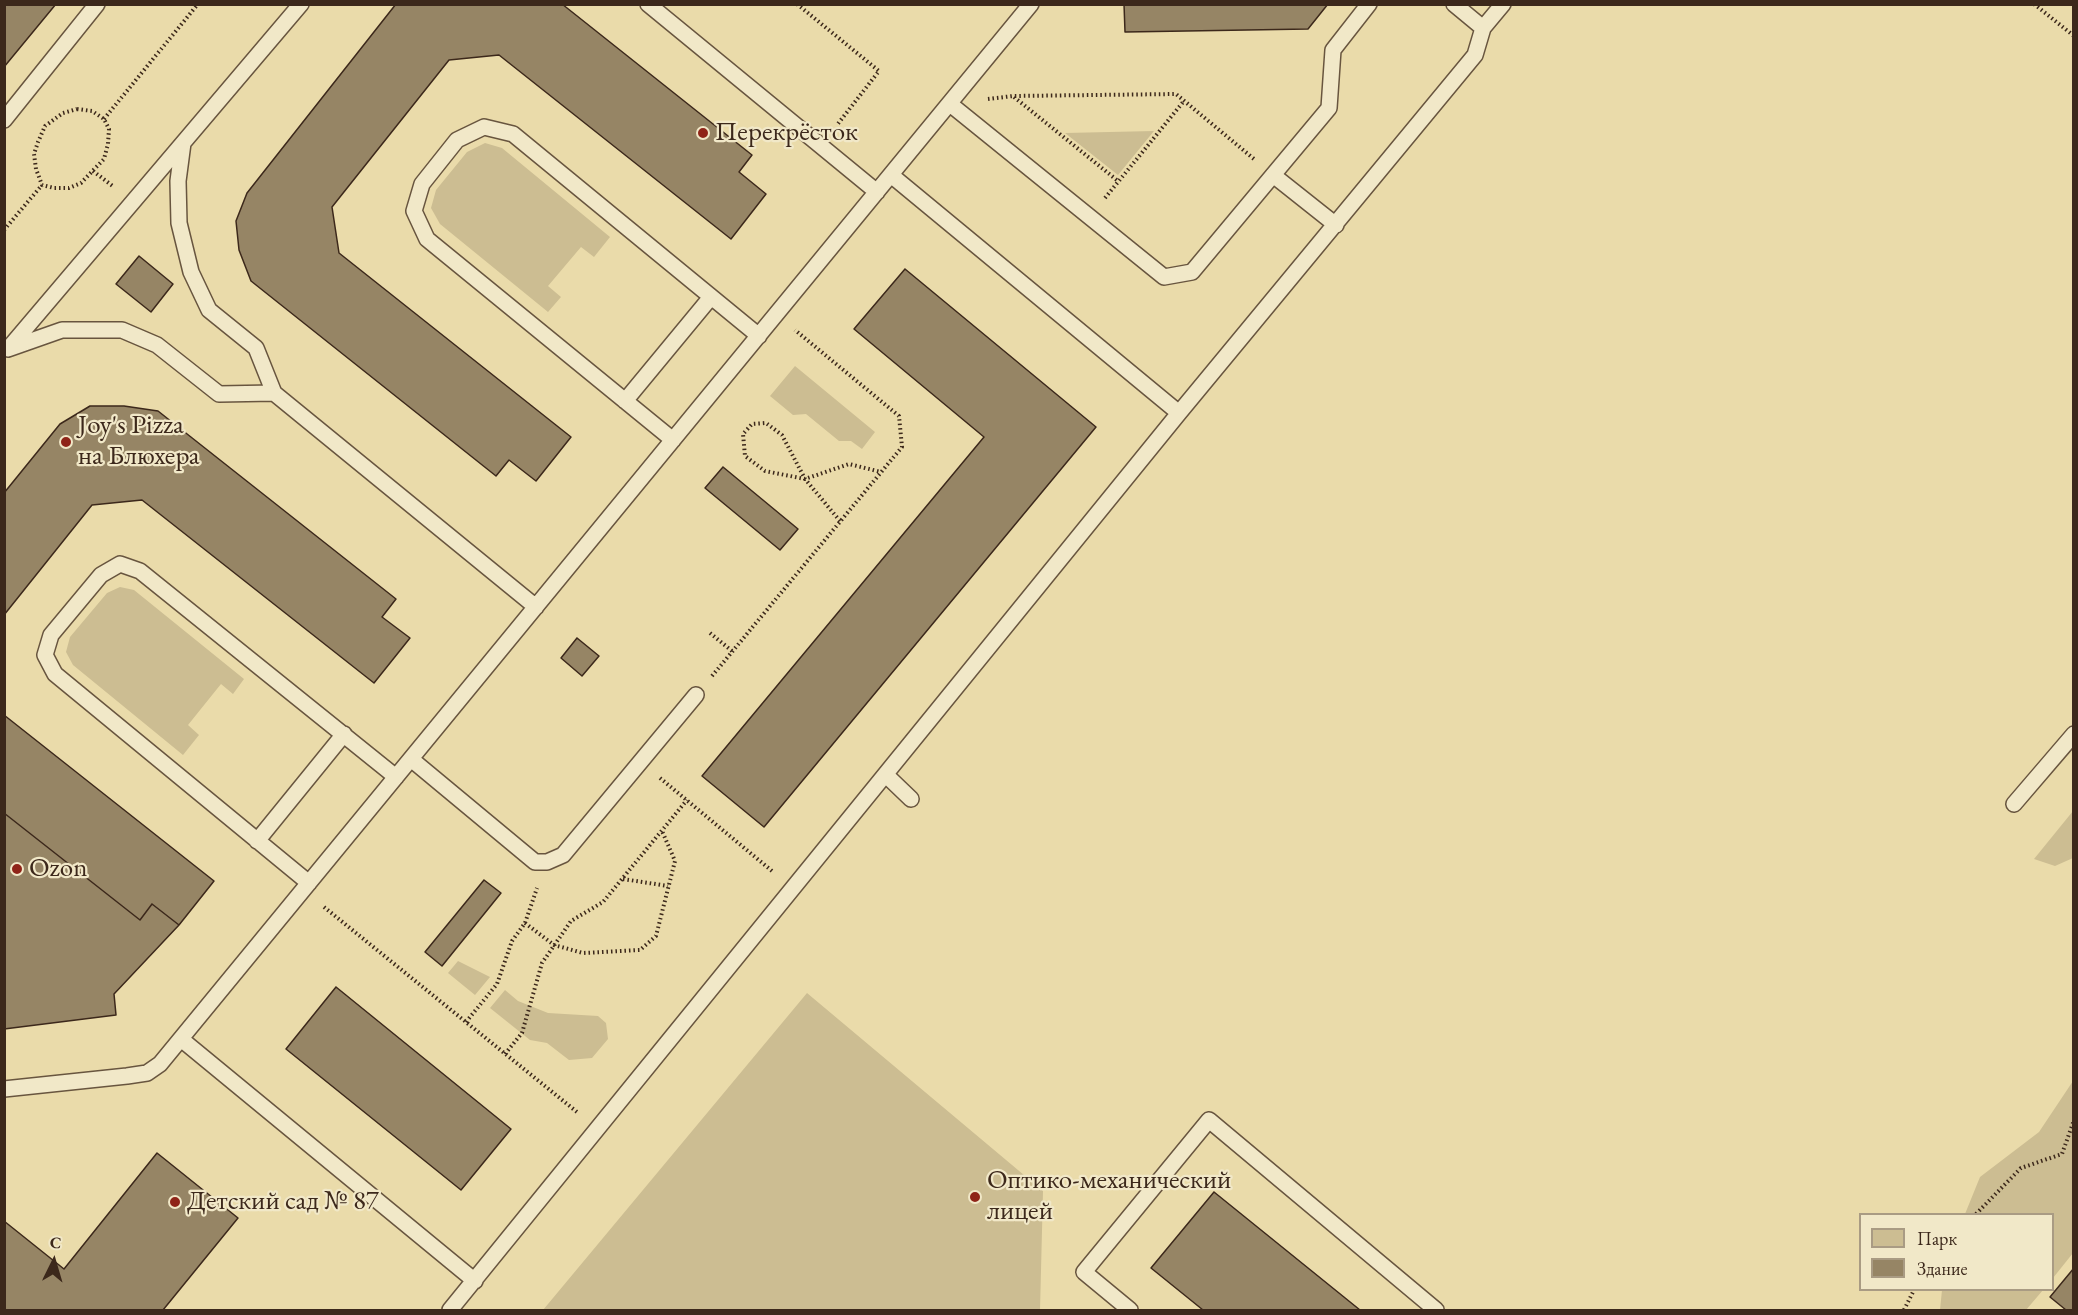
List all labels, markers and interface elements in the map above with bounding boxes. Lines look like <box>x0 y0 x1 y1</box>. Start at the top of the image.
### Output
place label: Перекрёсток <box>715 117 858 149</box>
marker: Перекрёсток <box>696 126 710 140</box>
place label: Joy's Pizza на Блюхера <box>78 410 200 473</box>
marker: Joy's Pizza на Блюхера <box>59 435 73 449</box>
place label: Ozon <box>29 853 87 885</box>
marker: Ozon <box>10 862 24 876</box>
place label: Оптико-механический лицей <box>987 1165 1231 1228</box>
place label: Детский сад № 87 <box>187 1186 379 1218</box>
marker: Оптико-механический лицей <box>968 1190 982 1204</box>
marker: Детский сад № 87 <box>168 1195 182 1209</box>
legend <box>1859 1213 2054 1291</box>
text: Парк <box>1917 1227 1957 1250</box>
north arrow <box>24 1231 84 1291</box>
text: С <box>49 1232 62 1254</box>
text: Здание <box>1917 1257 1967 1280</box>

